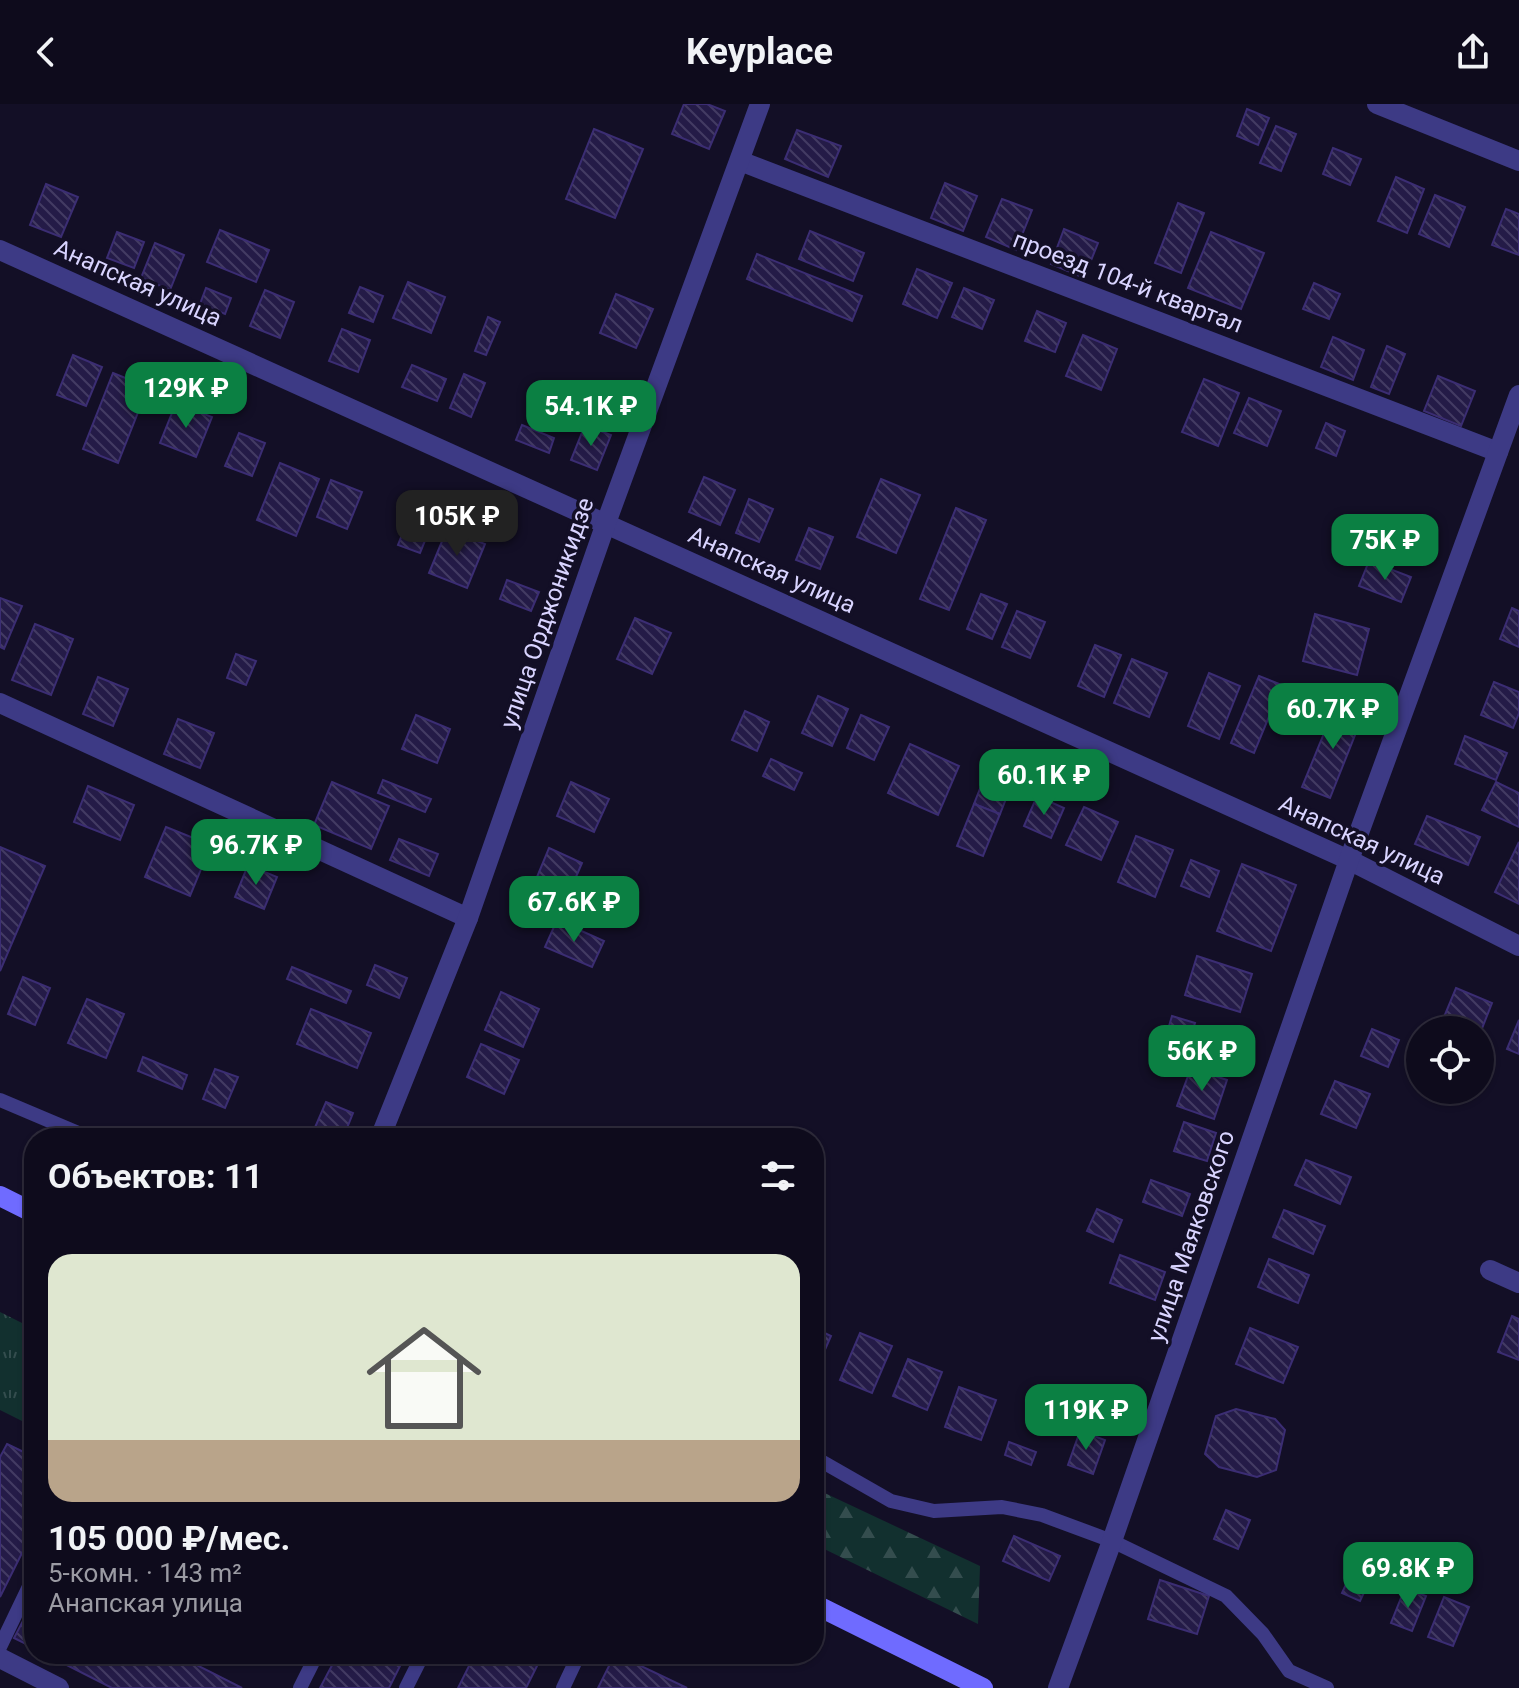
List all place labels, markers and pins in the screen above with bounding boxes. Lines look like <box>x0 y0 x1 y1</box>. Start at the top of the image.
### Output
pin: 129K ₽ <box>121 362 251 430</box>
pin: 54.1K ₽ <box>517 380 665 448</box>
pin: 105K ₽ <box>392 490 522 558</box>
pin: 75K ₽ <box>1329 514 1441 582</box>
pin: 60.7K ₽ <box>1259 683 1407 751</box>
pin: 60.1K ₽ <box>970 749 1118 817</box>
pin: 96.7K ₽ <box>182 819 330 887</box>
pin: 67.6K ₽ <box>500 876 648 944</box>
pin: 56K ₽ <box>1146 1025 1258 1093</box>
pin: 119K ₽ <box>1021 1384 1151 1452</box>
pin: 69.8K ₽ <box>1334 1542 1482 1610</box>

